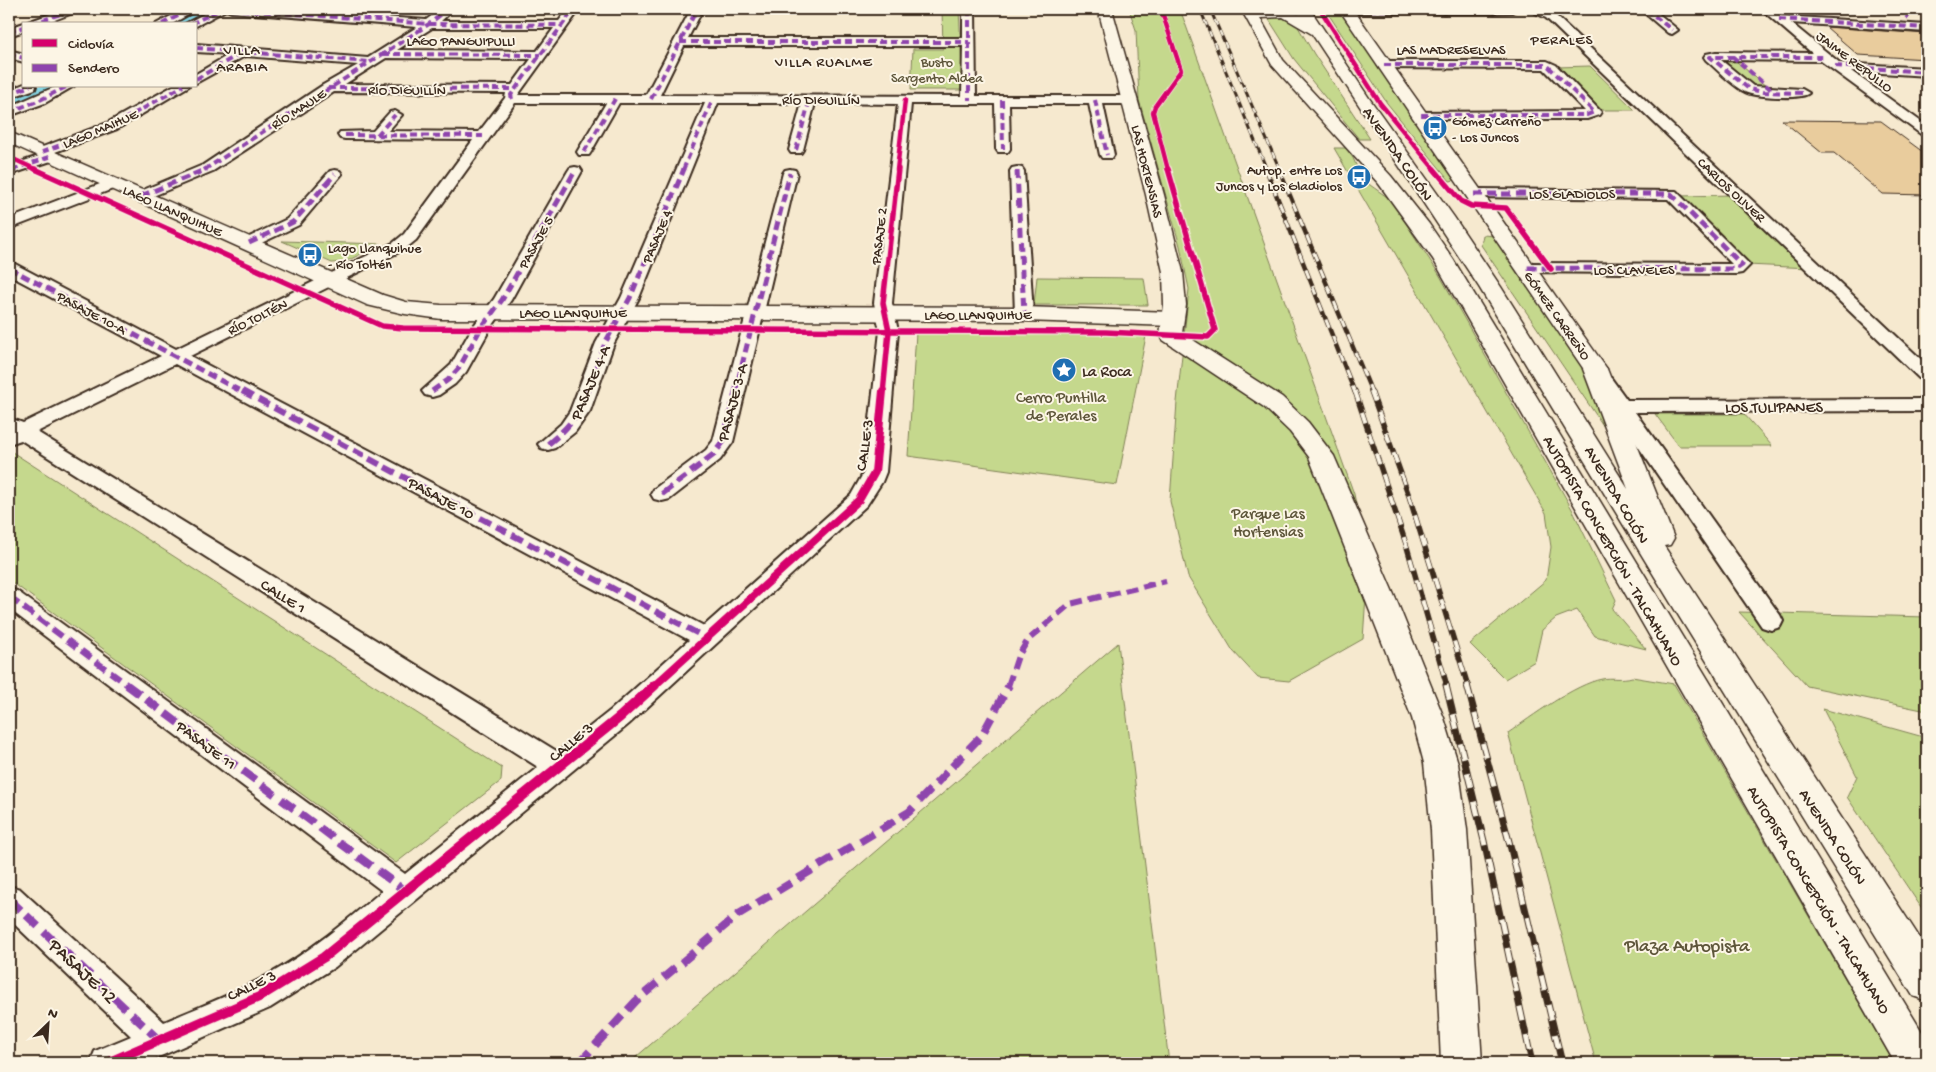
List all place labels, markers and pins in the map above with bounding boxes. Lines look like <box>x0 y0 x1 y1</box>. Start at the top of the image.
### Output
place label: Gómez Carreño - Los Juncos <box>1452 114 1541 147</box>
bus stop icon: Gómez Carreño - Los Juncos <box>1422 115 1448 141</box>
place label: Autop. entre Los Juncos y Los Gladiolos <box>1216 163 1343 196</box>
bus stop icon: Autop. entre Los Juncos y Los Gladiolos <box>1346 164 1372 190</box>
place label: Lago Llanquihue - Río Toltén <box>328 241 422 274</box>
bus stop icon: Lago Llanquihue - Río Toltén <box>297 242 323 268</box>
place icon: La Roca <box>1051 357 1077 383</box>
place label: La Roca <box>1082 364 1133 383</box>

